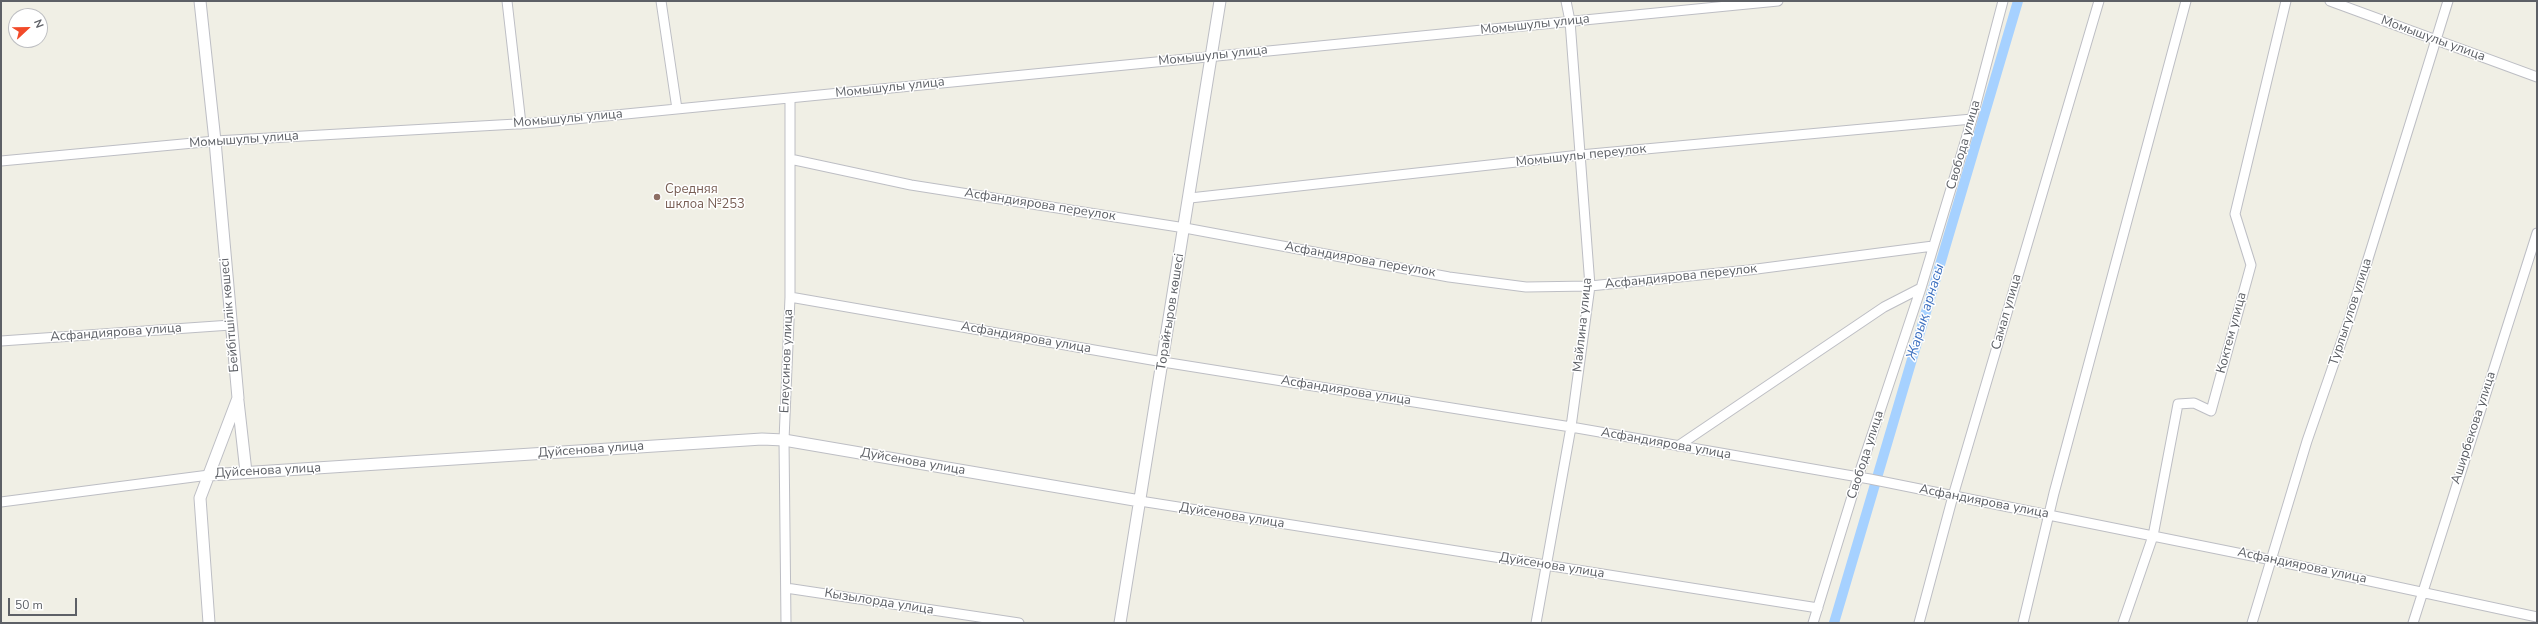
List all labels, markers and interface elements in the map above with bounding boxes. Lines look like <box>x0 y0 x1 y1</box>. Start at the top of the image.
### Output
north arrow <box>8 8 48 48</box>
street label: Момышулы улица <box>1480 11 1590 39</box>
street label: Момышулы улица <box>2379 13 2487 65</box>
text: N <box>30 17 47 30</box>
street label: Момышулы улица <box>1158 42 1268 70</box>
street label: Момышулы улица <box>835 74 945 102</box>
street label: Свобода улица <box>1944 99 1984 191</box>
street label: Момышулы улица <box>513 106 623 132</box>
street label: Момышулы улица <box>189 128 299 152</box>
street label: Момышулы переулок <box>1515 141 1647 171</box>
place label: Средняя шклоа №253 <box>665 182 745 213</box>
street label: Асфандиярова переулок <box>963 185 1117 225</box>
marker: Средняя шклоа №253 <box>652 192 662 202</box>
street label: Асфандиярова переулок <box>1283 239 1437 281</box>
street label: Торайғыров көшесі <box>1154 252 1188 372</box>
street label: Турлыгулов улица <box>2326 256 2376 368</box>
street label: Бейбітшілік көшесі <box>217 257 243 373</box>
street label: Асфандиярова переулок <box>1604 261 1758 293</box>
water label: Жарық арнасы <box>1903 262 1949 362</box>
street label: Самал улица <box>1989 272 2025 352</box>
street label: Майлина улица <box>1570 277 1596 373</box>
street label: Коктем улица <box>2214 291 2250 375</box>
street label: Елеусинов улица <box>777 309 797 413</box>
street label: Асфандиярова улица <box>960 319 1092 357</box>
street label: Асфандиярова улица <box>50 321 182 345</box>
street label: Аширбекова улица <box>2448 370 2500 486</box>
street label: Асфандиярова улица <box>1280 373 1412 409</box>
street label: Свобода улица <box>1844 409 1888 501</box>
street label: Асфандиярова улица <box>1600 425 1732 463</box>
street label: Дуйсенова улица <box>538 439 644 461</box>
street label: Дуйсенова улица <box>859 445 967 479</box>
street label: Дуйсенова улица <box>215 460 321 482</box>
street label: Асфандиярова улица <box>1918 482 2050 522</box>
street label: Дуйсенова улица <box>1178 500 1286 532</box>
street label: Асфандиярова улица <box>2236 545 2368 587</box>
street label: Дуйсенова улица <box>1498 550 1606 582</box>
street label: Кызылорда улица <box>823 586 935 618</box>
scale bar <box>10 590 79 616</box>
text: 50 m <box>15 597 43 613</box>

